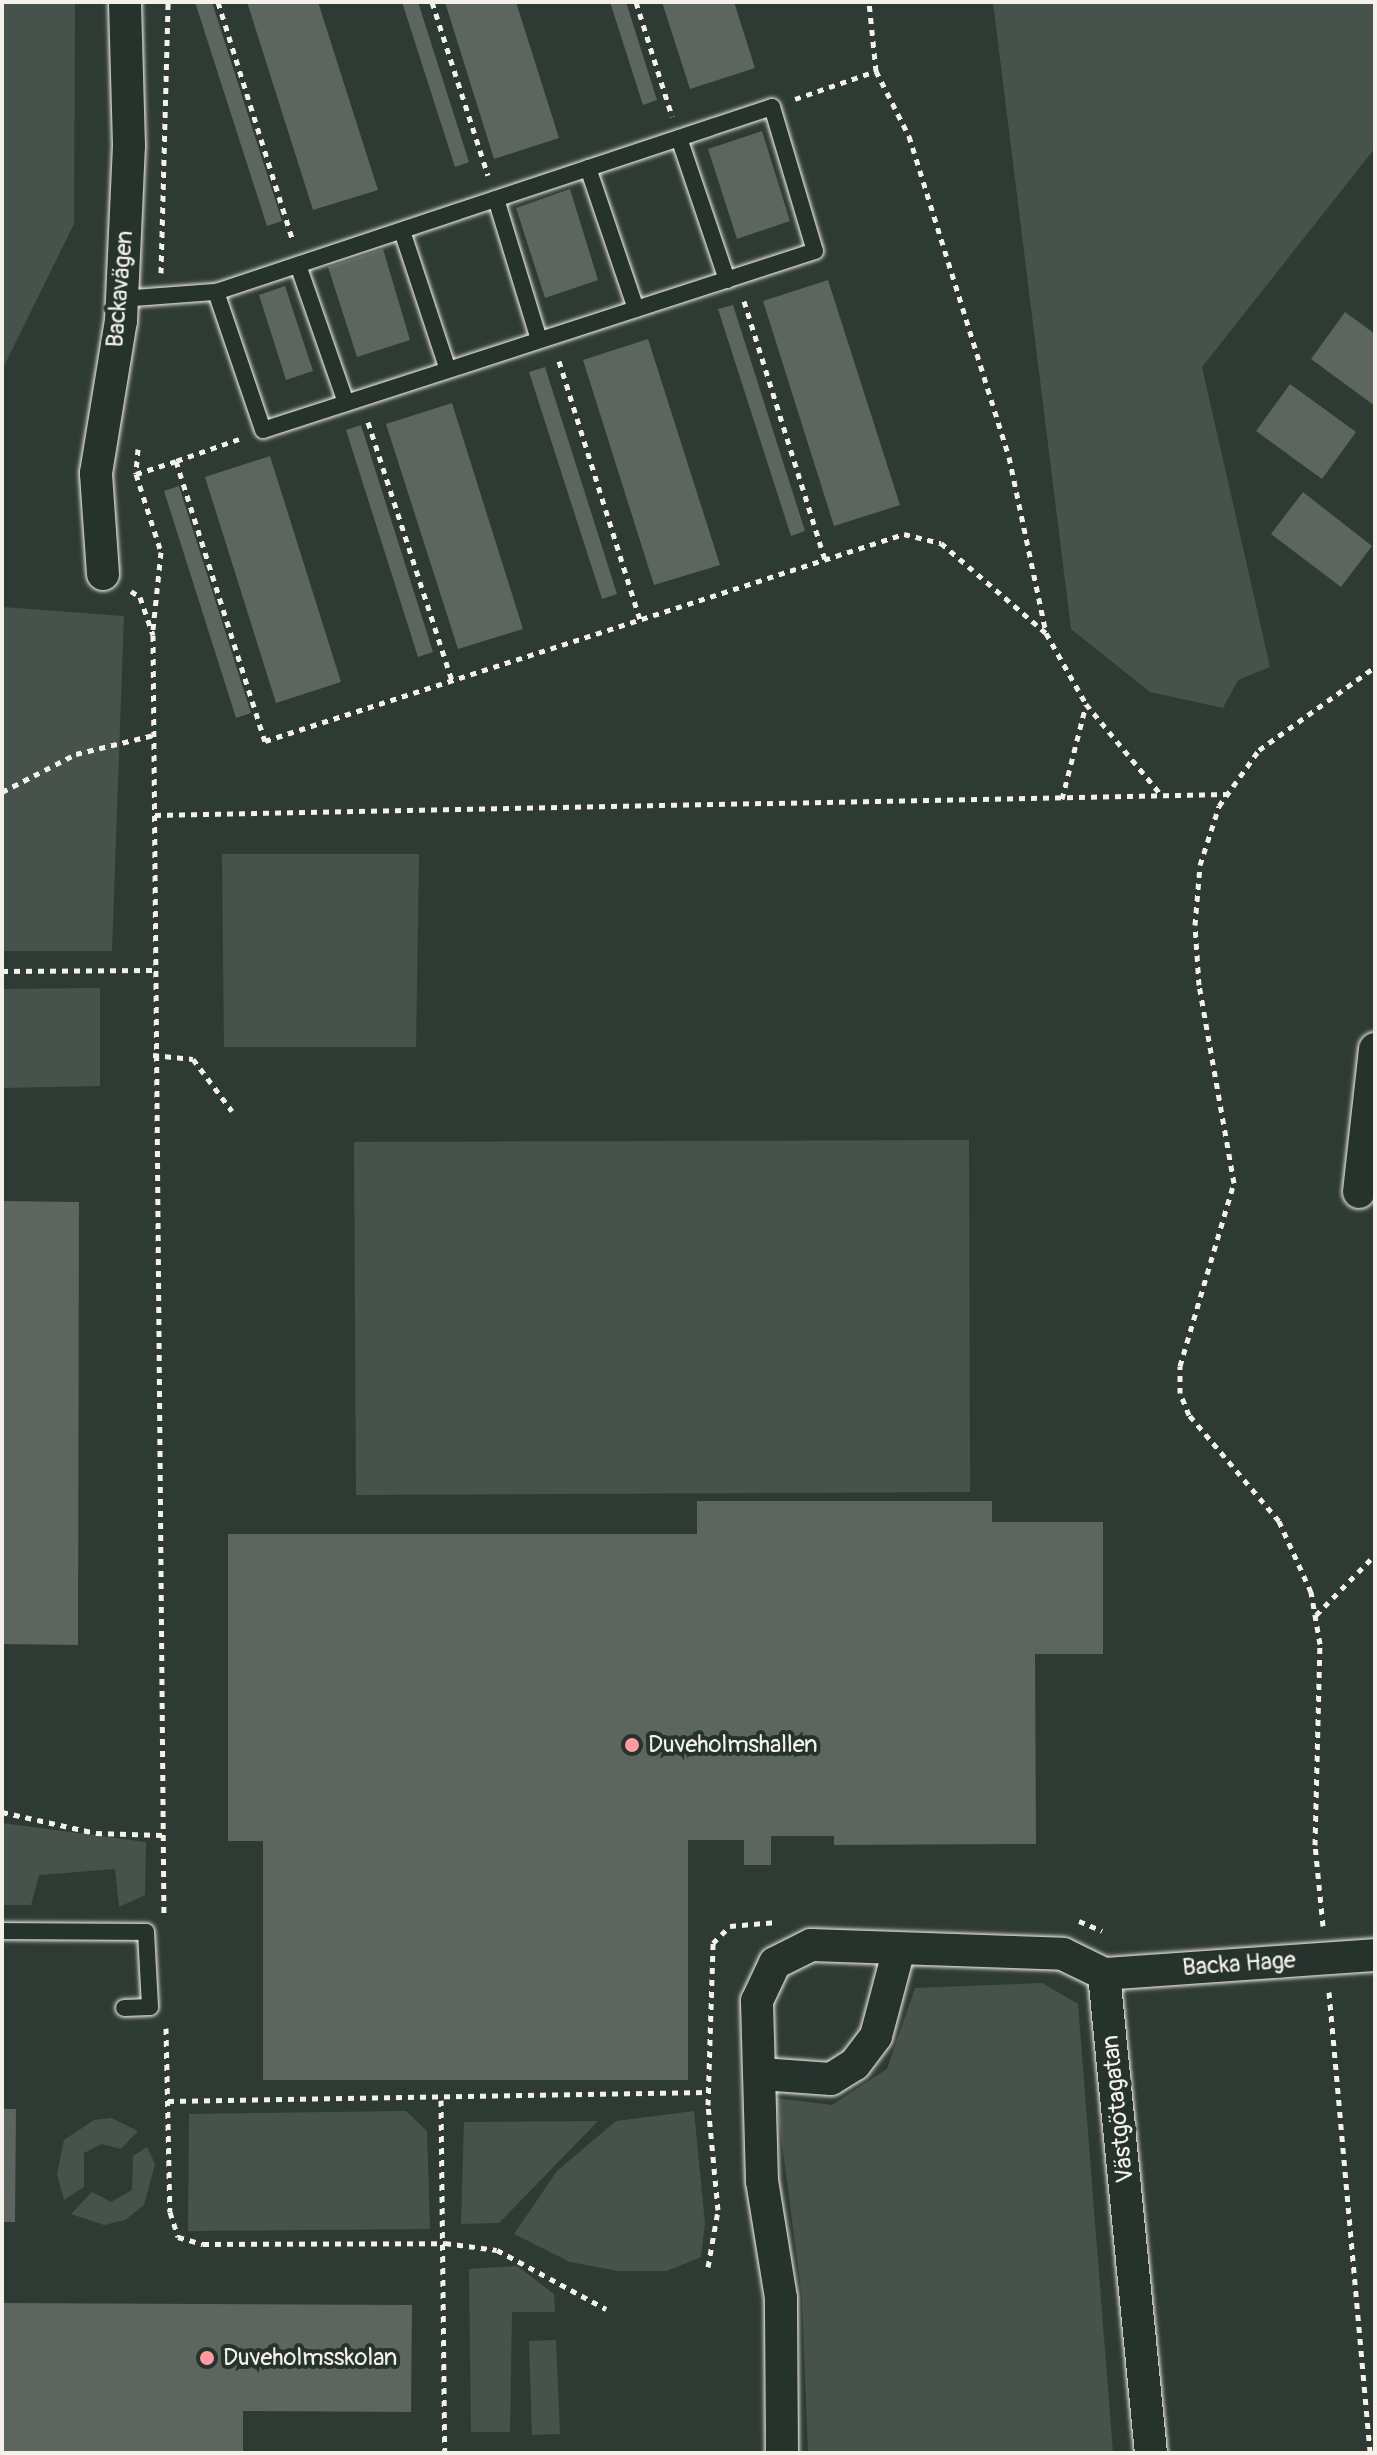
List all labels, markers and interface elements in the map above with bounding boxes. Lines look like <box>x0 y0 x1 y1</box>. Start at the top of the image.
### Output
street label: Backavägen <box>101 229 139 349</box>
place label: Duveholmshallen <box>648 1731 818 1759</box>
marker: Duveholmshallen <box>623 1736 641 1754</box>
street label: Backa Hage <box>1181 1946 1297 1982</box>
street label: Västgötagatan <box>1096 2034 1140 2184</box>
place label: Duveholmsskolan <box>223 2344 397 2372</box>
marker: Duveholmsskolan <box>198 2349 216 2367</box>

